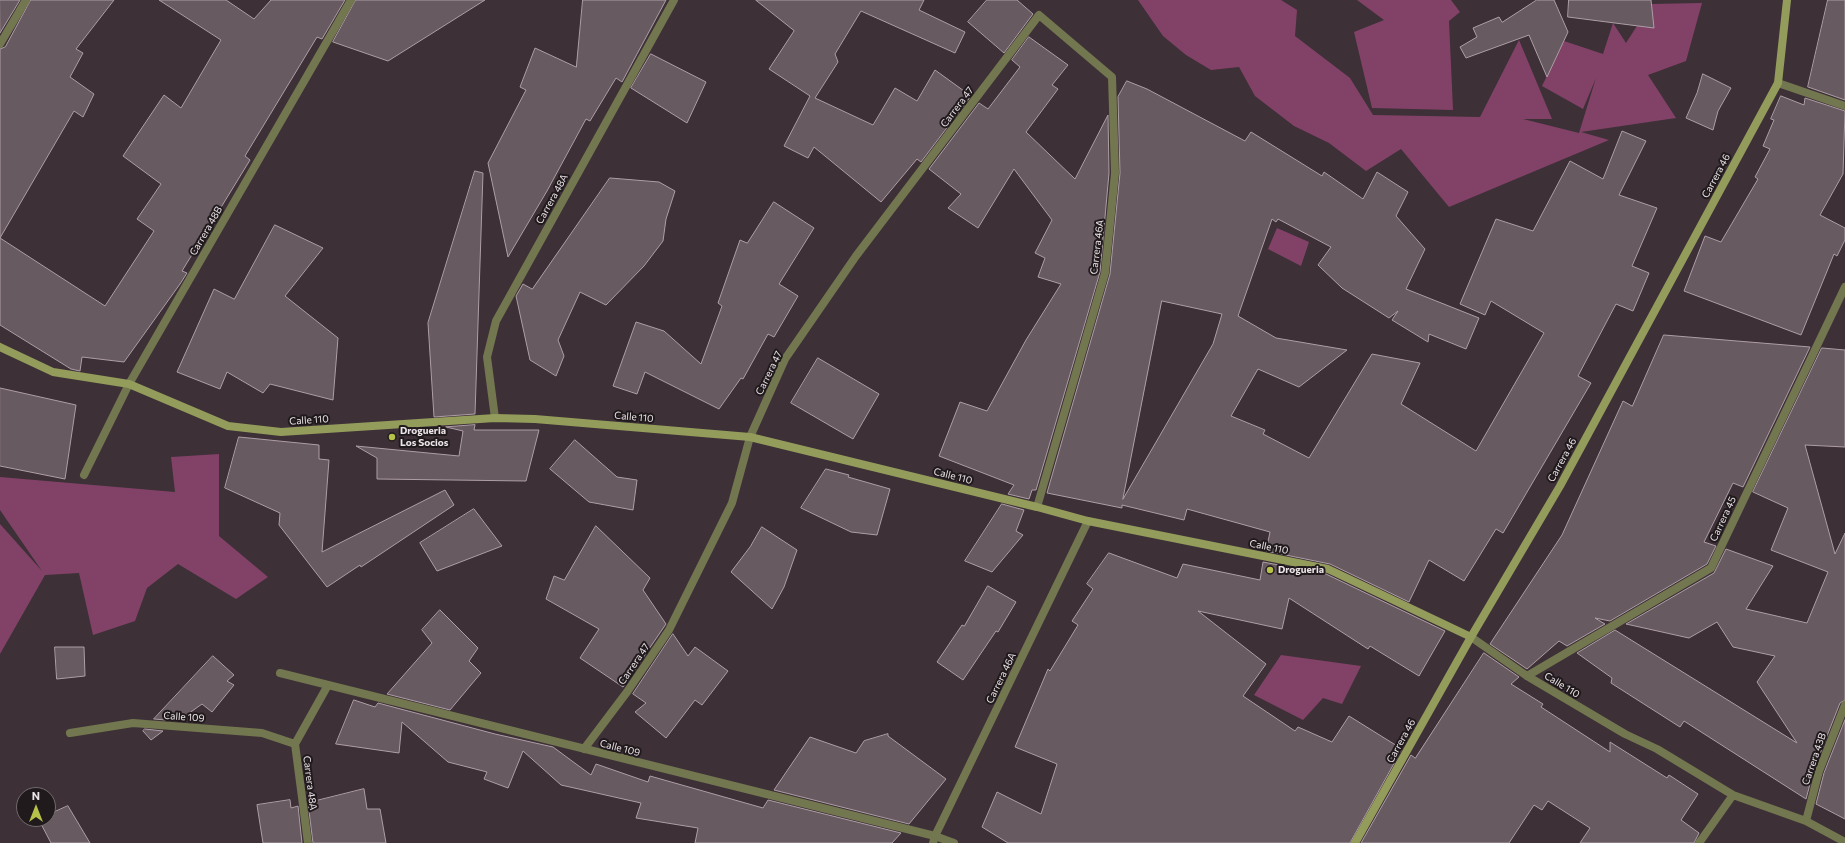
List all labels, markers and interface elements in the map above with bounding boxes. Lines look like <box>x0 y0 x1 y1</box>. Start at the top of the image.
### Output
street label: Carrera 47 <box>938 85 976 129</box>
street label: Carrera 46 <box>1699 152 1733 200</box>
street label: Carrera 48A <box>533 172 571 226</box>
street label: Carrera 48B <box>187 204 225 258</box>
street label: Carrera 46A <box>1088 219 1106 275</box>
street label: Carrera 47 <box>753 349 785 397</box>
street label: Calle 110 <box>614 409 654 425</box>
street label: Calle 110 <box>289 413 329 427</box>
place label: Drogueria Los Socios <box>400 425 448 448</box>
marker: Drogueria Los Socios <box>387 432 397 442</box>
street label: Carrera 46 <box>1545 436 1579 484</box>
street label: Calle 110 <box>932 465 974 487</box>
street label: Carrera 45 <box>1707 495 1739 543</box>
street label: Calle 110 <box>1249 537 1289 557</box>
place label: Drogueria <box>1278 564 1324 576</box>
marker: Drogueria <box>1265 565 1275 575</box>
street label: Carrera 47 <box>616 641 652 687</box>
street label: Carrera 46A <box>984 651 1018 705</box>
street label: Calle 110 <box>1542 670 1582 700</box>
street label: Calle 109 <box>163 710 205 724</box>
street label: Carrera 46 <box>1384 717 1418 765</box>
street label: Carrera 43B <box>1799 731 1829 787</box>
street label: Calle 109 <box>599 737 641 759</box>
street label: Carrera 48A <box>301 755 319 811</box>
north arrow <box>16 787 56 827</box>
text: N <box>32 789 40 802</box>

